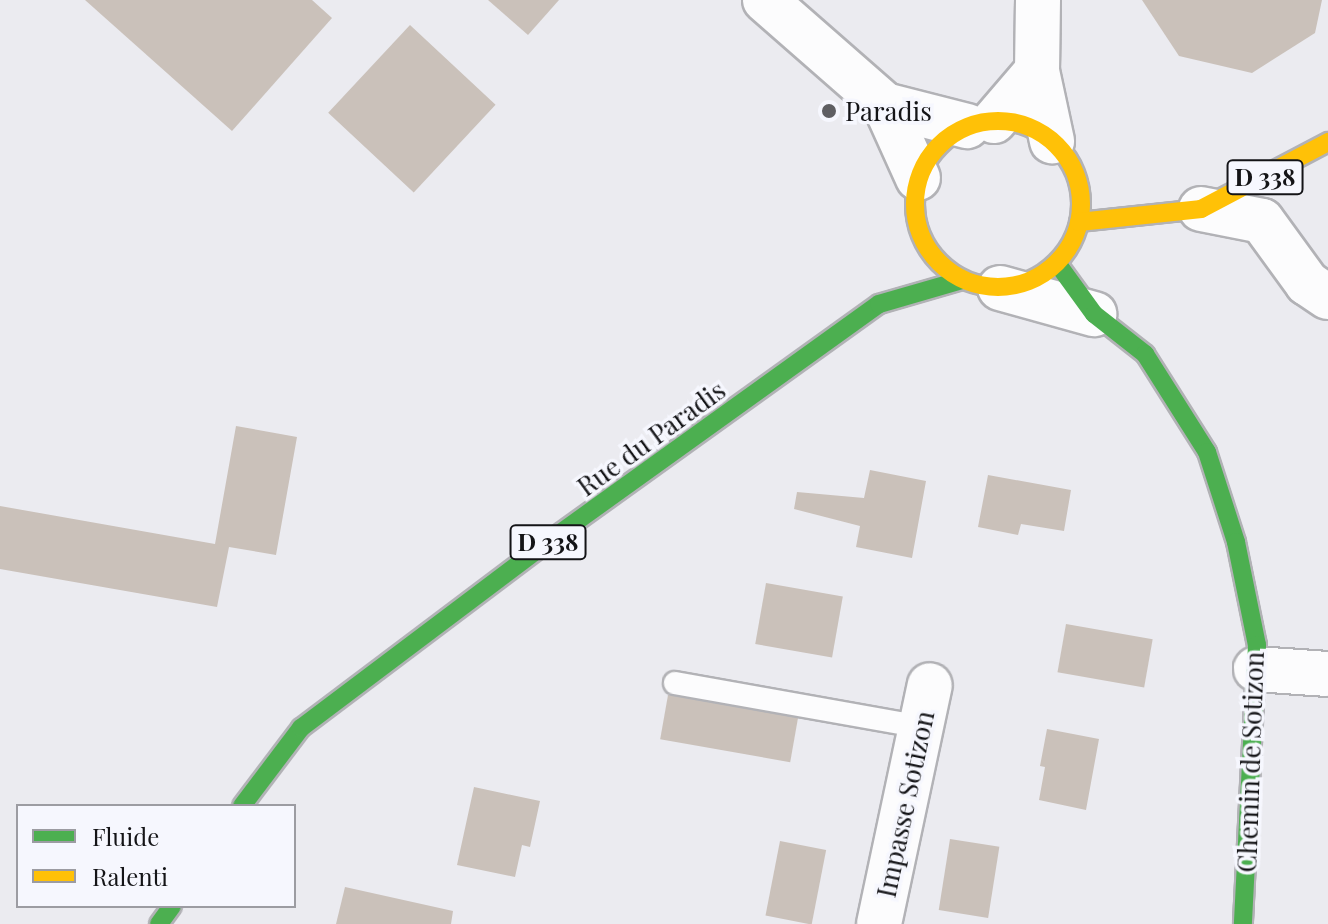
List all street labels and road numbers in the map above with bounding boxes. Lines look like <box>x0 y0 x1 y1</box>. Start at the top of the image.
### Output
road number: D 338 <box>1225 157 1305 197</box>
street label: Rue du Paradis <box>571 374 731 502</box>
road number: D 338 <box>508 522 588 562</box>
street label: Chemin de Sotizon <box>1231 651 1269 873</box>
street label: Impasse Sotizon <box>870 708 940 900</box>

